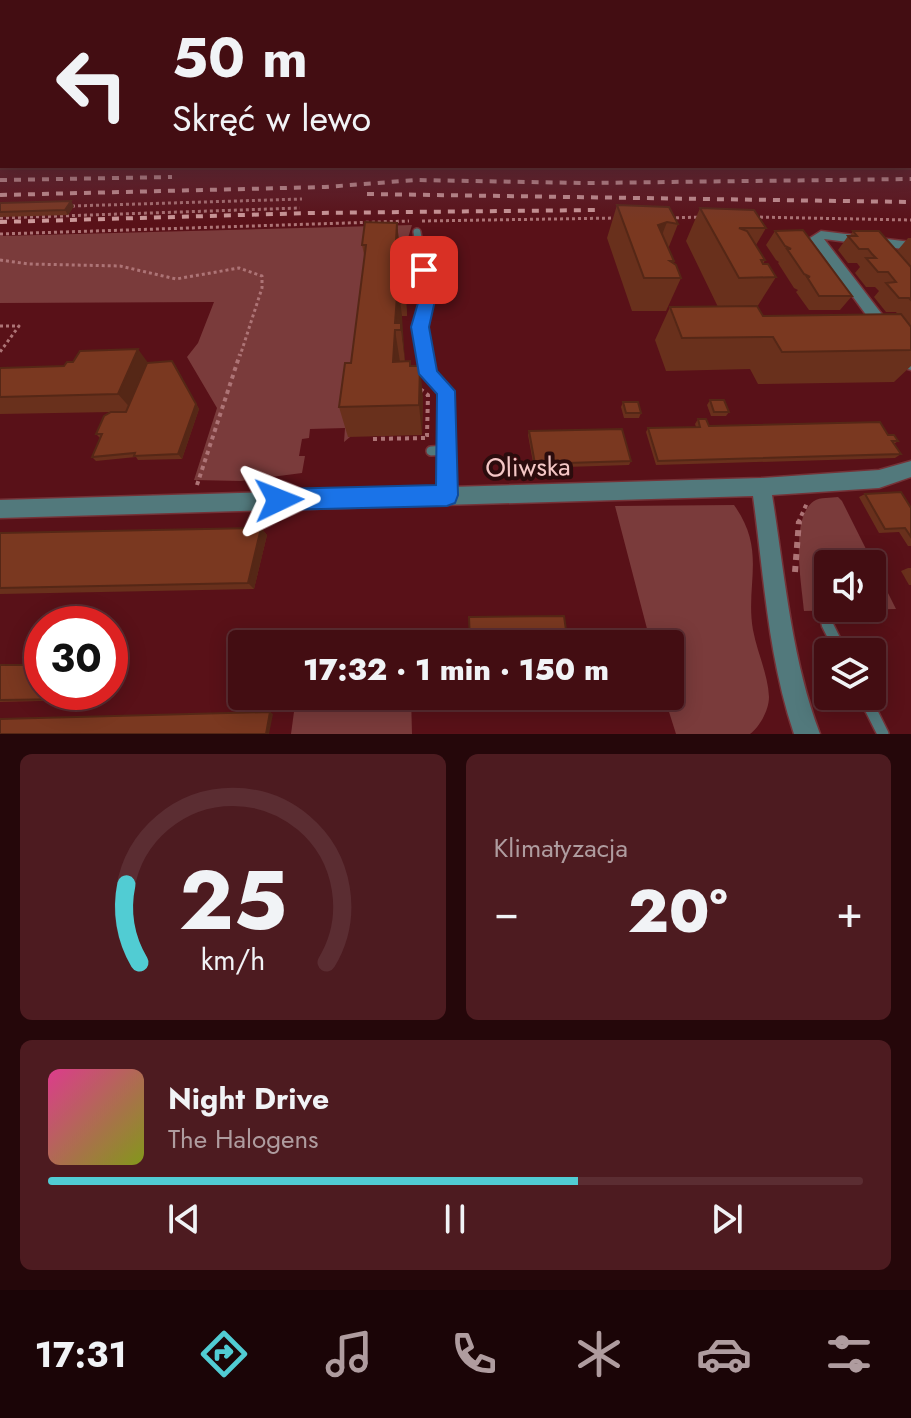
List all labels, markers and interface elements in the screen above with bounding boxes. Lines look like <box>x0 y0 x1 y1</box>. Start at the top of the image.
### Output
text: 50 m <box>172 17 308 98</box>
icon: left <box>40 32 144 136</box>
text: Skręć w lewo <box>172 92 371 144</box>
pin <box>390 236 458 304</box>
icon: arrive <box>402 248 446 292</box>
street label: Oliwska <box>485 447 571 487</box>
position arrow <box>237 458 321 542</box>
map controls <box>814 550 886 710</box>
button: sound <box>814 550 886 622</box>
speed limit sign: 30 <box>24 606 128 710</box>
button: layers <box>814 638 886 710</box>
text: 17:32 · 1 min · 150 m <box>303 648 609 691</box>
text: Klimatyzacja <box>494 829 628 867</box>
text: 25 <box>179 840 287 960</box>
text: 20° <box>628 868 728 955</box>
text: − <box>494 880 519 944</box>
text: + <box>836 880 863 944</box>
text: km/h <box>200 939 265 981</box>
text: Night Drive <box>168 1077 329 1120</box>
text: The Halogens <box>168 1120 319 1158</box>
icon: previous <box>162 1197 206 1241</box>
icon: pause <box>433 1197 477 1241</box>
icon: next <box>705 1197 749 1241</box>
icon: directions <box>196 1326 252 1382</box>
icon: music <box>321 1326 377 1382</box>
icon: phone <box>446 1326 502 1382</box>
icon: climate <box>571 1326 627 1382</box>
icon: car <box>696 1326 752 1382</box>
icon: filters <box>821 1326 877 1382</box>
text: 17:31 <box>34 1328 127 1380</box>

